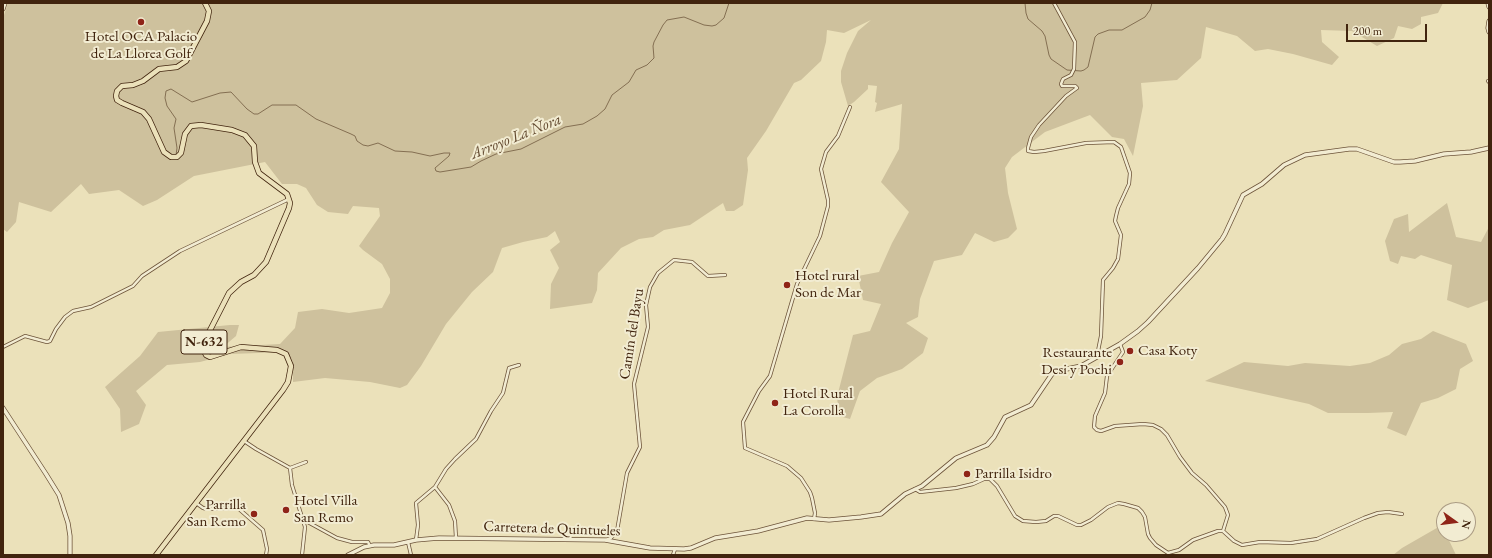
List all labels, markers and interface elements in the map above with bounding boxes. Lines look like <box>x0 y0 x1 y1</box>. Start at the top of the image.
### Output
scale bar <box>1348 16 1429 42</box>
marker: Hotel OCA Palacio de La Llorea Golf <box>136 17 146 27</box>
text: 200 m <box>1353 23 1382 39</box>
place label: Hotel OCA Palacio de La Llorea Golf <box>85 28 197 63</box>
water label: Arroyo La Ñora <box>468 110 564 164</box>
place label: Hotel rural Son de Mar <box>795 267 861 302</box>
marker: Hotel rural Son de Mar <box>782 280 792 290</box>
street label: Camín del Bayu <box>616 287 648 381</box>
road number: N-632 <box>181 330 227 354</box>
place label: Casa Koty <box>1138 342 1197 360</box>
place label: Restaurante Desi y Pochi <box>1041 344 1112 379</box>
marker: Casa Koty <box>1125 346 1135 356</box>
marker: Restaurante Desi y Pochi <box>1115 357 1125 367</box>
place label: Hotel Rural La Corolla <box>783 385 853 420</box>
marker: Hotel Rural La Corolla <box>770 398 780 408</box>
place label: Parrilla Isidro <box>975 465 1052 483</box>
marker: Parrilla Isidro <box>962 469 972 479</box>
place label: Hotel Villa San Remo <box>294 492 357 527</box>
place label: Parrilla San Remo <box>186 496 246 531</box>
north arrow <box>1436 502 1476 542</box>
marker: Hotel Villa San Remo <box>281 505 291 515</box>
marker: Parrilla San Remo <box>249 509 259 519</box>
street label: Carretera de Quintueles <box>483 518 621 540</box>
text: N <box>1459 519 1475 531</box>

